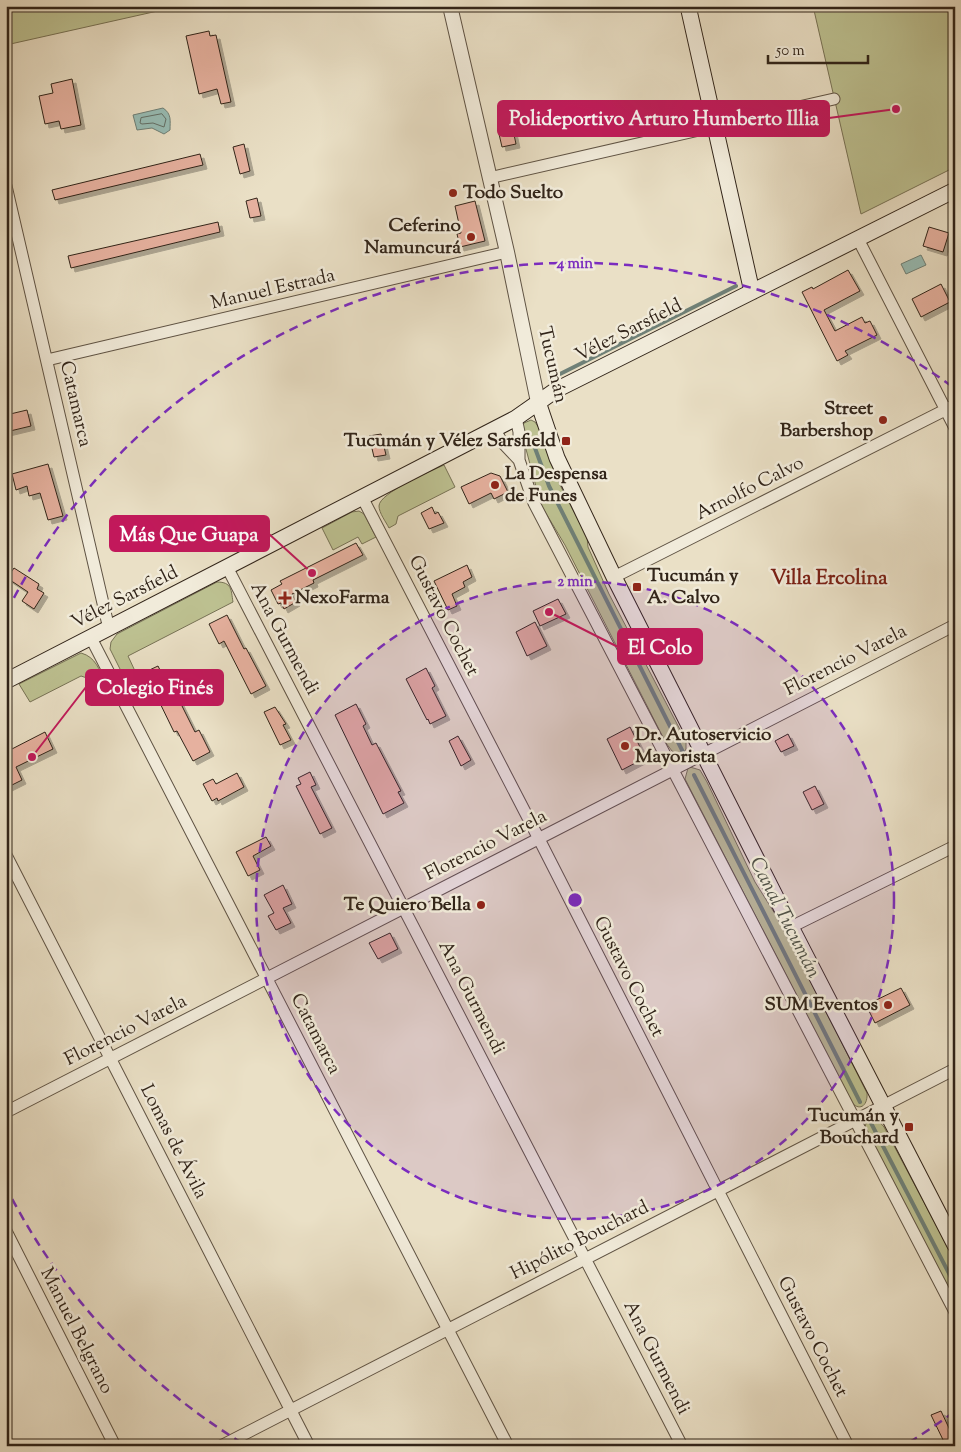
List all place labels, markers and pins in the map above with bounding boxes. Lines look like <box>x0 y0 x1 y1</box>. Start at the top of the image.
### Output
callout: Polideportivo Arturo Humberto Illia <box>498 101 829 136</box>
place label: Todo Suelto <box>463 180 564 207</box>
marker: Todo Suelto <box>447 187 459 199</box>
place label: Ceferino Namuncurá <box>364 213 462 262</box>
marker: Ceferino Namuncurá <box>465 231 477 243</box>
place label: Street Barbershop <box>780 396 873 445</box>
marker: Street Barbershop <box>877 414 889 426</box>
place label: Tucumán y Vélez Sarsfield <box>344 428 556 455</box>
marker: Tucumán y Vélez Sarsfield <box>560 435 572 447</box>
place label: La Despensa de Funes <box>505 461 608 510</box>
marker: La Despensa de Funes <box>489 479 501 491</box>
callout: Más Que Guapa <box>110 516 269 551</box>
place label: Tucumán y A. Calvo <box>647 563 739 612</box>
marker: Tucumán y A. Calvo <box>631 581 643 593</box>
place label: NexoFarma <box>295 585 390 612</box>
marker: NexoFarma <box>279 592 291 604</box>
callout: El Colo <box>618 629 702 664</box>
callout: Colegio Finés <box>86 670 223 705</box>
place label: Dr. Autoservicio Mayorista <box>635 722 772 771</box>
marker: Dr. Autoservicio Mayorista <box>619 740 631 752</box>
centre of rings <box>566 891 584 909</box>
place label: Te Quiero Bella <box>344 892 471 919</box>
marker: Te Quiero Bella <box>475 899 487 911</box>
place label: SUM Eventos <box>765 992 879 1019</box>
marker: SUM Eventos <box>882 999 894 1011</box>
place label: Tucumán y Bouchard <box>808 1103 900 1152</box>
marker: Tucumán y Bouchard <box>903 1121 915 1133</box>

